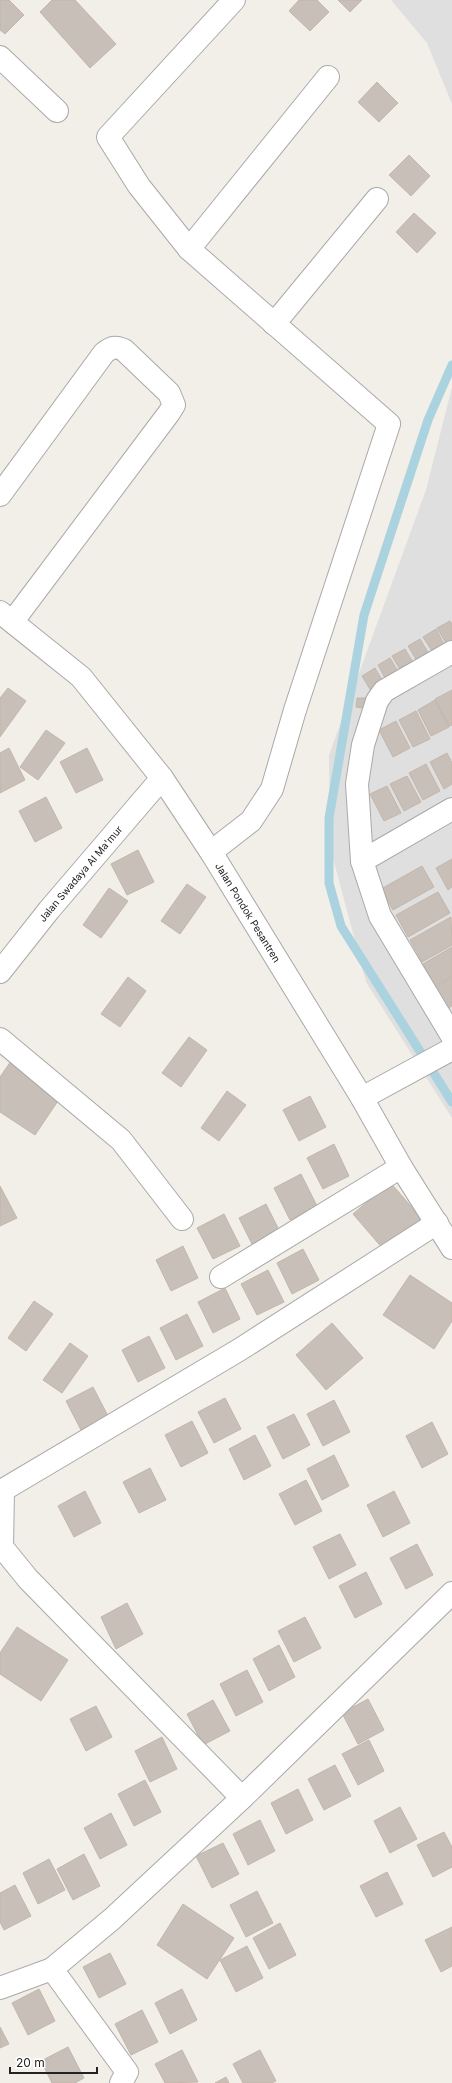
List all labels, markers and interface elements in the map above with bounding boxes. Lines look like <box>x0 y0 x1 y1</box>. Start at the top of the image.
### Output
street label: Jalan Swadaya Al Ma'mur <box>36 823 125 924</box>
street label: Jalan Pondok Pesantren <box>213 861 283 964</box>
scale bar <box>10 2049 97 2075</box>
text: 20 m <box>16 2055 45 2070</box>

